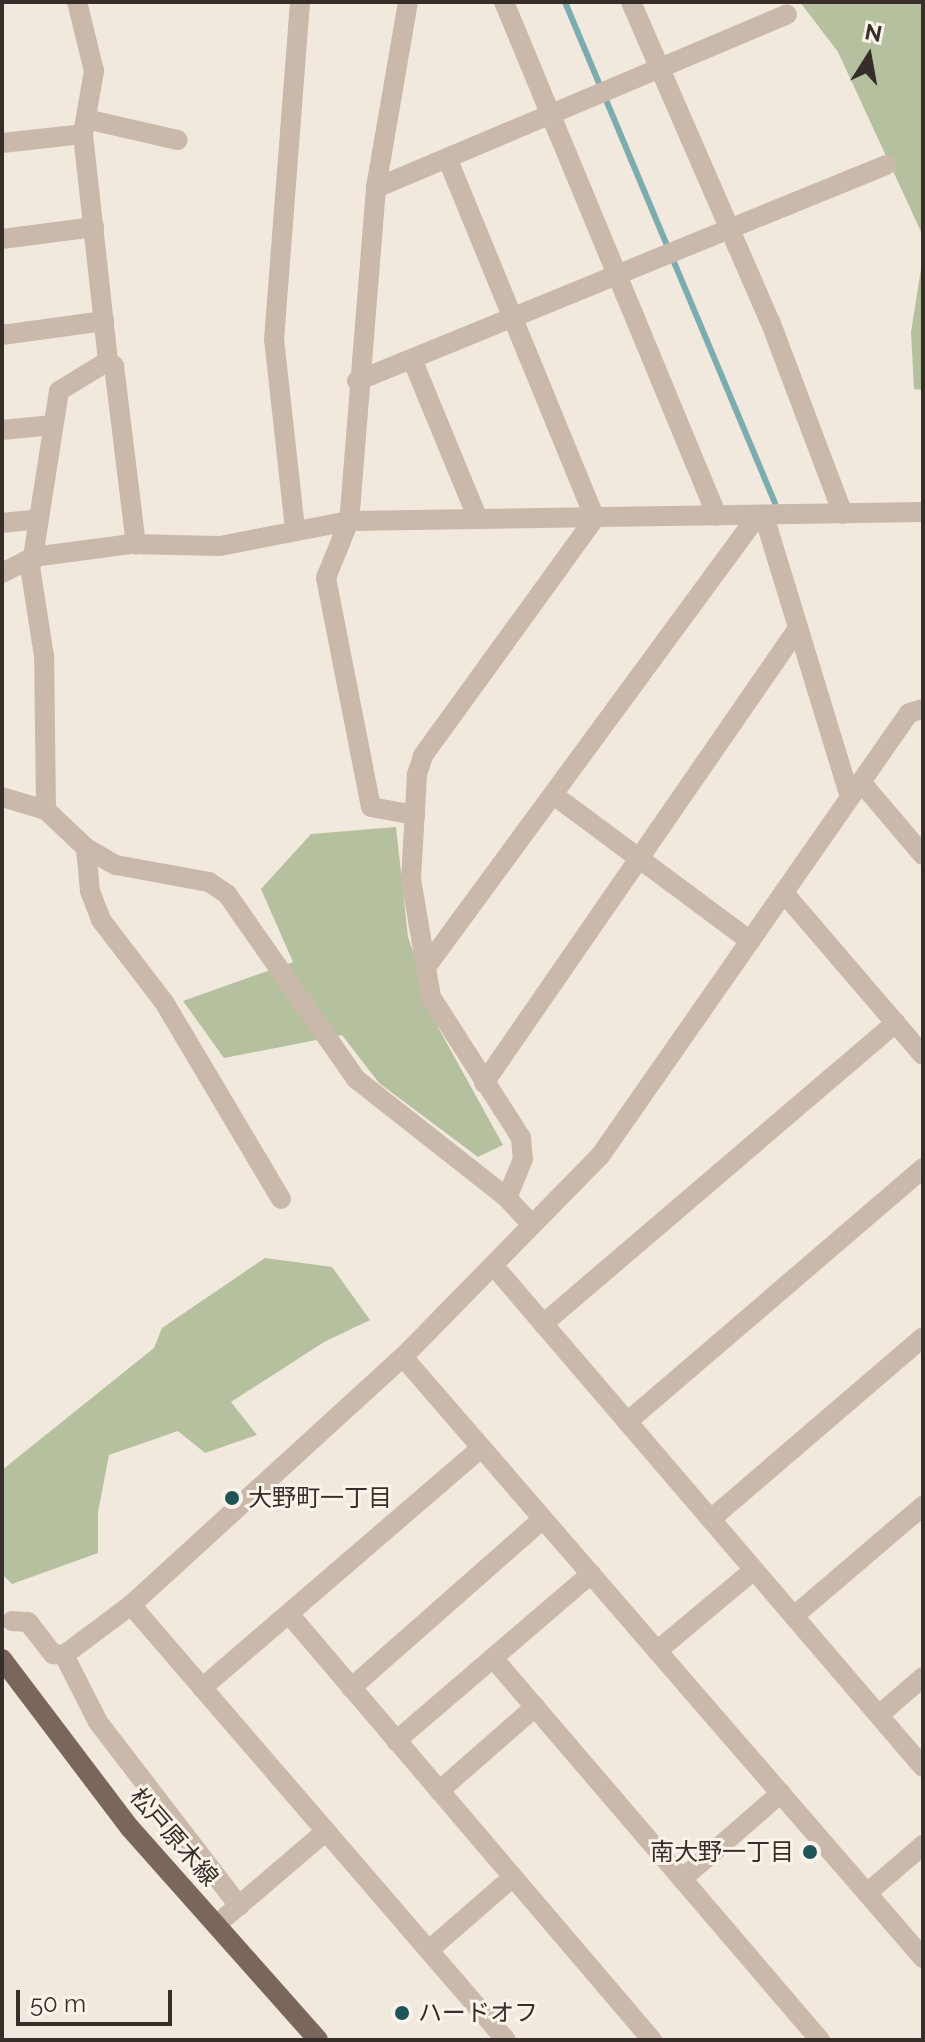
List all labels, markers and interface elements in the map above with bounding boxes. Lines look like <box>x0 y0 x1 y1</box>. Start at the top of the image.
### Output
north arrow <box>829 16 909 96</box>
text: N <box>863 18 884 47</box>
place label: 大野町一丁目 <box>248 1484 392 1512</box>
marker: 大野町一丁目 <box>223 1489 241 1507</box>
street label: 松戸原木線 <box>124 1782 224 1892</box>
place label: 南大野一丁目 <box>650 1838 794 1866</box>
marker: 南大野一丁目 <box>801 1843 819 1861</box>
scale bar <box>20 1974 176 2024</box>
text: 50 m <box>30 1989 86 2018</box>
place label: ハードオフ <box>418 1999 538 2027</box>
marker: ハードオフ <box>393 2004 411 2022</box>

